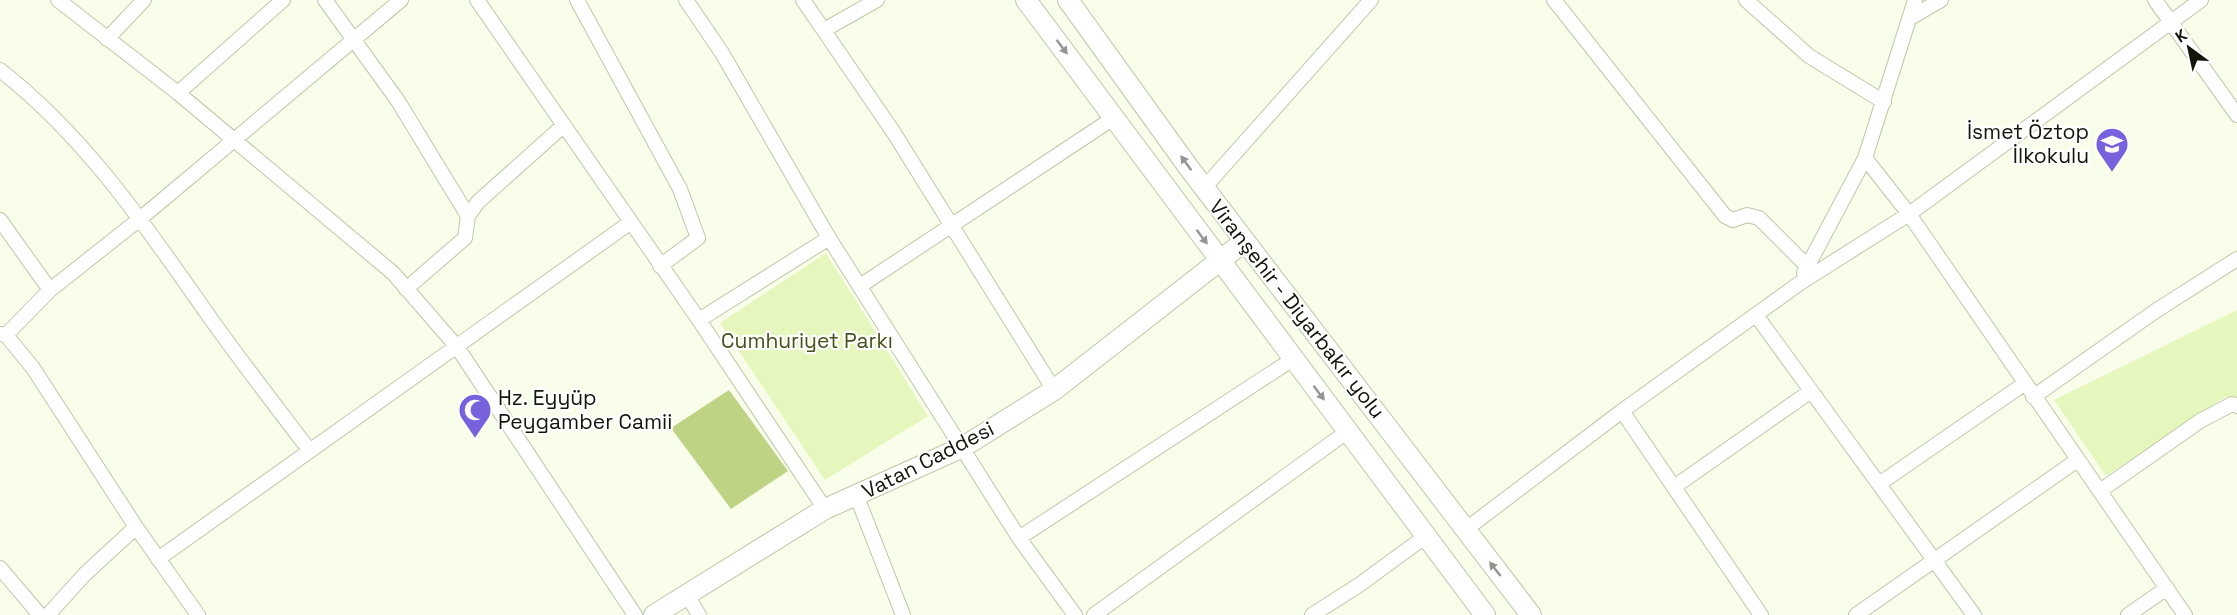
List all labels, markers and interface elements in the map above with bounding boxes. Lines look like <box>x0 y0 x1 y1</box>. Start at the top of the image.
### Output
north arrow <box>2159 18 2219 78</box>
text: K <box>2171 24 2191 47</box>
one-way arrow <box>1055 39 1067 54</box>
place label: İsmet Öztop İlkokulu <box>1967 118 2089 169</box>
school or university icon: İsmet Öztop İlkokulu <box>2094 126 2130 173</box>
one-way arrow <box>1180 156 1192 172</box>
street label: Viranşehir - Diyarbakır yolu <box>1204 194 1391 424</box>
one-way arrow <box>1196 230 1208 245</box>
park label: Cumhuriyet Parkı <box>721 327 893 354</box>
place label: Hz. Eyyüp Peygamber Camii <box>498 384 672 435</box>
one-way arrow <box>1313 385 1325 401</box>
mosque icon: Hz. Eyyüp Peygamber Camii <box>457 392 493 439</box>
street label: Vatan Caddesi <box>857 415 998 504</box>
one-way arrow <box>1489 561 1501 577</box>

